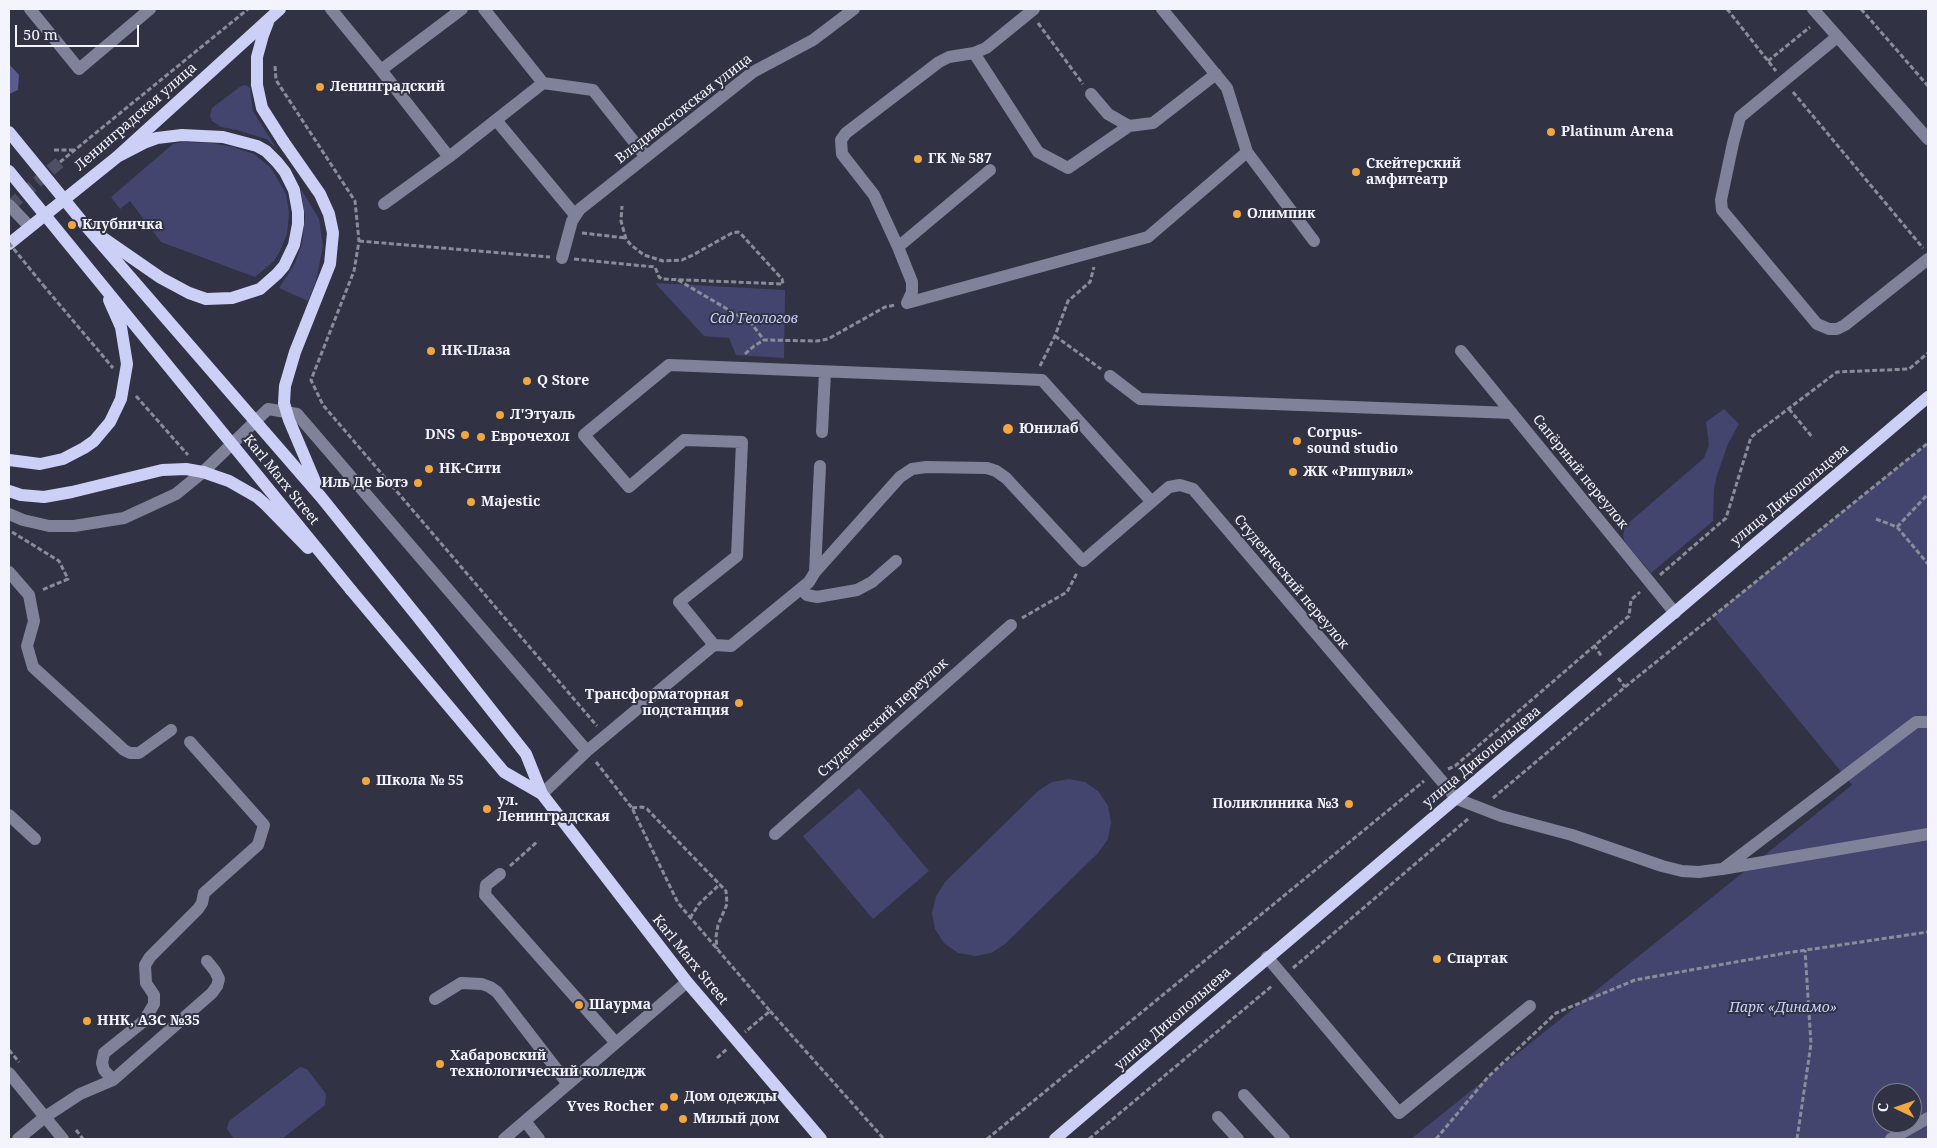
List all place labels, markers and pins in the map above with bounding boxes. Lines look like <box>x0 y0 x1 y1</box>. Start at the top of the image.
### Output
place label: Ленинградский <box>330 79 445 95</box>
marker: Ленинградский <box>314 81 326 93</box>
place label: Platinum Arena <box>1561 124 1674 140</box>
marker: Platinum Arena <box>1545 126 1557 138</box>
place label: ГК № 587 <box>928 151 992 167</box>
marker: ГК № 587 <box>912 153 924 165</box>
place label: Скейтерский амфитеатр <box>1366 156 1461 188</box>
marker: Скейтерский амфитеатр <box>1350 166 1362 178</box>
place label: Олимпик <box>1247 206 1315 222</box>
marker: Олимпик <box>1231 208 1243 220</box>
place label: Клубничка <box>82 217 163 233</box>
marker: Клубничка <box>66 219 78 231</box>
place label: НК-Плаза <box>441 343 511 359</box>
marker: НК-Плаза <box>425 345 437 357</box>
place label: Q Store <box>537 373 589 389</box>
marker: Q Store <box>521 375 533 387</box>
place label: Л'Этуаль <box>510 407 575 423</box>
marker: Л'Этуаль <box>494 409 506 421</box>
place label: Юнилаб <box>1019 421 1079 437</box>
marker: Юнилаб <box>1001 422 1015 436</box>
place label: Corpus- sound studio <box>1307 425 1398 458</box>
place label: DNS <box>425 427 455 443</box>
marker: DNS <box>459 429 471 441</box>
place label: Еврочехол <box>491 429 570 445</box>
marker: Еврочехол <box>475 431 487 443</box>
marker: Corpus- sound studio <box>1291 435 1303 447</box>
place label: НК-Сити <box>439 461 501 477</box>
marker: НК-Сити <box>423 463 435 475</box>
place label: ЖК «Ришувил» <box>1303 464 1414 480</box>
marker: ЖК «Ришувил» <box>1287 466 1299 478</box>
place label: Иль Де Ботэ <box>321 475 408 491</box>
marker: Иль Де Ботэ <box>412 477 424 489</box>
place label: Majestic <box>481 494 540 510</box>
marker: Majestic <box>465 496 477 508</box>
place label: Трансформаторная подстанция <box>585 687 729 720</box>
marker: Трансформаторная подстанция <box>733 697 745 709</box>
place label: Школа № 55 <box>376 773 464 789</box>
marker: Школа № 55 <box>360 775 372 787</box>
place label: ул. Ленинградская <box>497 793 610 826</box>
place label: Поликлиника №3 <box>1212 796 1339 812</box>
marker: Поликлиника №3 <box>1343 798 1355 810</box>
marker: ул. Ленинградская <box>481 803 493 815</box>
place label: Спартак <box>1447 951 1508 967</box>
marker: Спартак <box>1431 953 1443 965</box>
place label: Шаурма <box>589 997 651 1013</box>
marker: Шаурма <box>573 999 585 1011</box>
place label: ННК, АЗС №35 <box>97 1013 200 1029</box>
marker: ННК, АЗС №35 <box>81 1015 93 1027</box>
place label: Хабаровский технологический колледж <box>450 1048 646 1080</box>
marker: Хабаровский технологический колледж <box>434 1058 446 1070</box>
place label: Дом одежды <box>684 1089 777 1105</box>
marker: Дом одежды <box>668 1091 680 1103</box>
place label: Yves Rocher <box>567 1099 654 1115</box>
marker: Yves Rocher <box>658 1101 670 1113</box>
place label: Милый дом <box>693 1111 779 1127</box>
marker: Милый дом <box>677 1113 689 1125</box>

